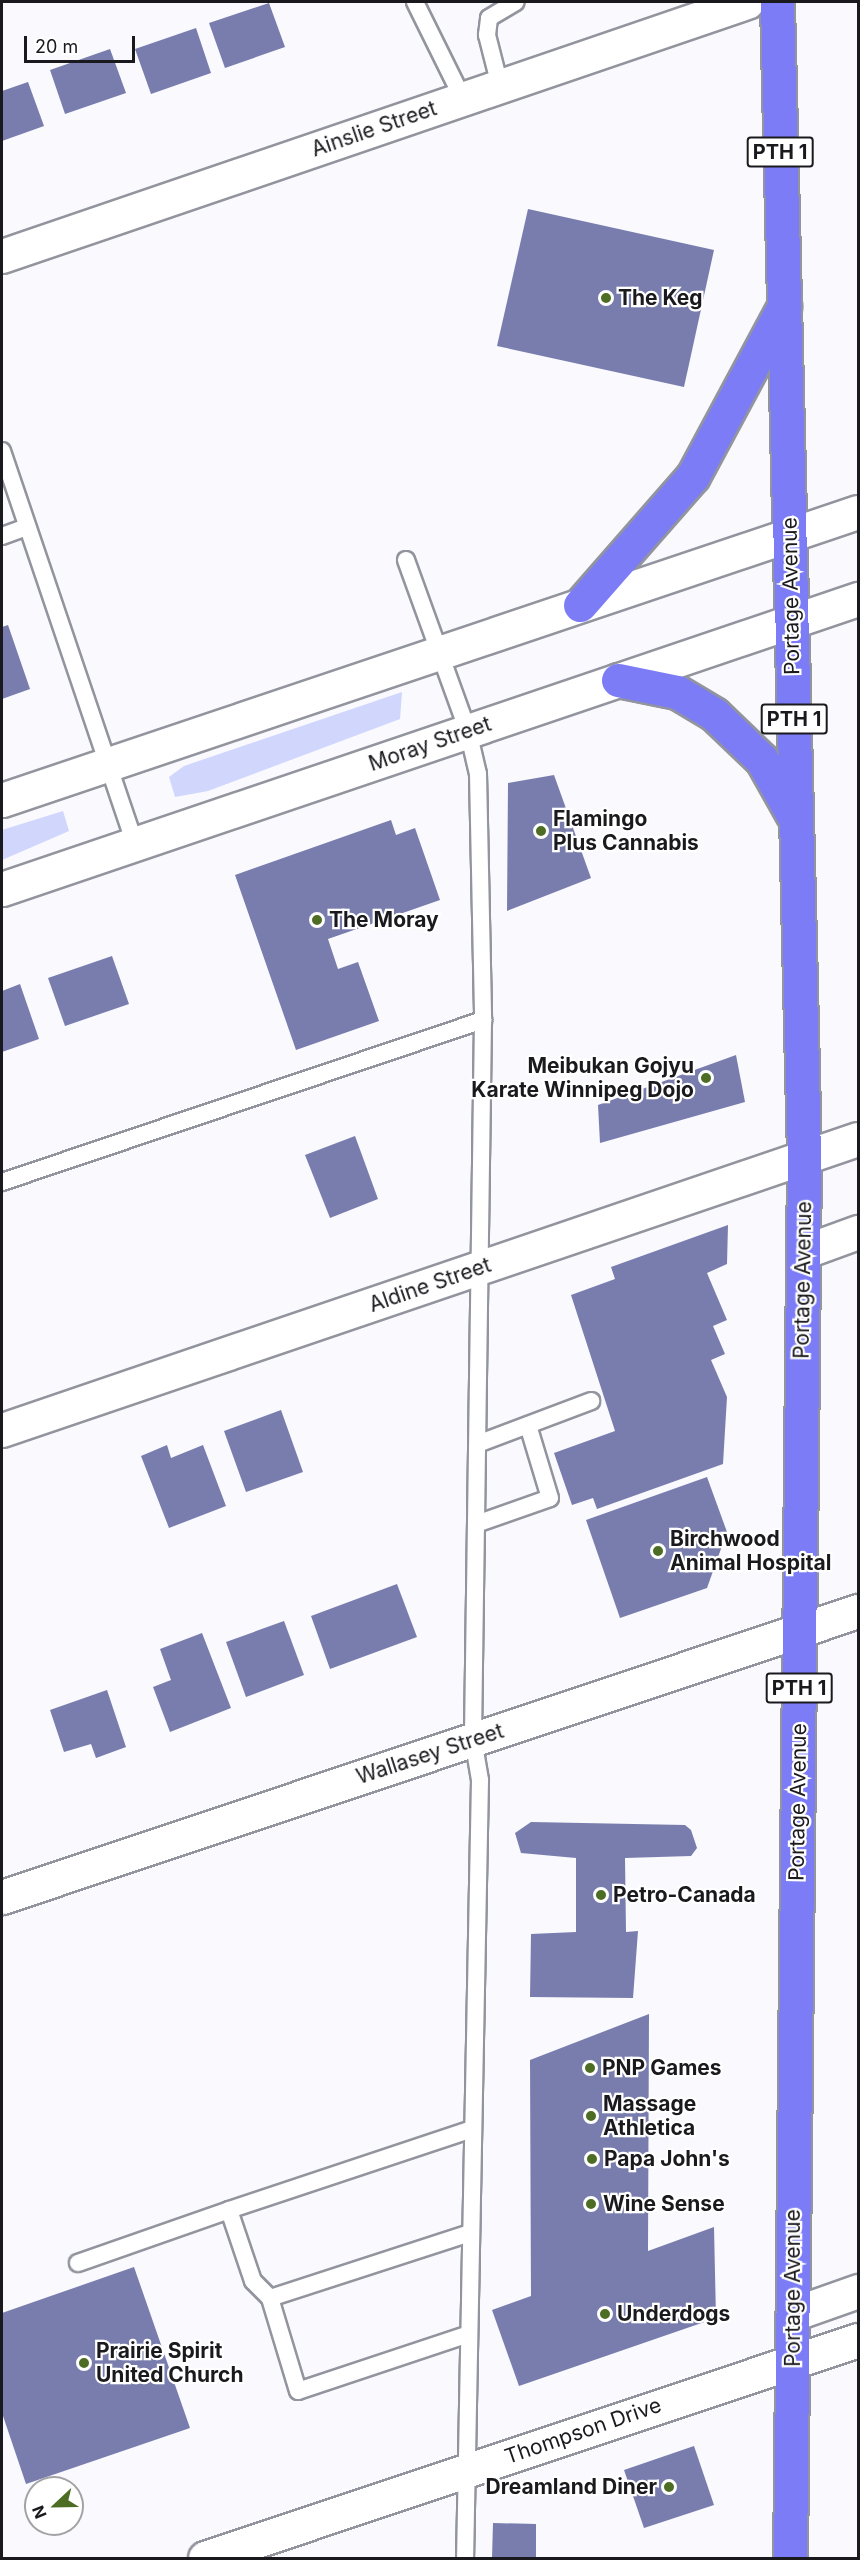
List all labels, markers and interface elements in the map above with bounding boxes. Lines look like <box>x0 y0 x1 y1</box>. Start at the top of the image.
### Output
scale bar <box>27 24 138 62</box>
text: 20 m <box>35 36 78 57</box>
street label: Ainslie Street <box>308 96 440 162</box>
road number: PTH 1 <box>746 135 814 169</box>
place label: The Keg <box>618 285 703 311</box>
marker: The Keg <box>599 291 613 305</box>
street label: Portage Avenue <box>777 517 805 675</box>
road number: PTH 1 <box>760 702 828 736</box>
street label: Moray Street <box>365 711 495 777</box>
place label: Flamingo Plus Cannabis <box>553 806 699 856</box>
marker: Flamingo Plus Cannabis <box>534 824 548 838</box>
place label: The Moray <box>329 907 439 933</box>
marker: The Moray <box>310 913 324 927</box>
place label: Meibukan Gojyu Karate Winnipeg Dojo <box>471 1053 694 1103</box>
marker: Meibukan Gojyu Karate Winnipeg Dojo <box>699 1071 713 1085</box>
street label: Portage Avenue <box>789 1201 817 1359</box>
street label: Aldine Street <box>366 1252 494 1318</box>
place label: Birchwood Animal Hospital <box>670 1526 831 1576</box>
marker: Birchwood Animal Hospital <box>651 1544 665 1558</box>
road number: PTH 1 <box>764 1671 834 1705</box>
street label: Wallasey Street <box>353 1718 507 1790</box>
street label: Portage Avenue <box>784 1723 812 1881</box>
place label: Petro-Canada <box>613 1882 756 1908</box>
marker: Petro-Canada <box>594 1888 608 1902</box>
place label: PNP Games <box>602 2055 722 2081</box>
marker: PNP Games <box>583 2061 597 2075</box>
place label: Massage Athletica <box>603 2091 696 2141</box>
marker: Massage Athletica <box>584 2109 598 2123</box>
place label: Papa John's <box>604 2146 730 2172</box>
marker: Papa John's <box>585 2152 599 2166</box>
place label: Wine Sense <box>603 2191 725 2217</box>
marker: Wine Sense <box>584 2197 598 2211</box>
street label: Portage Avenue <box>780 2209 806 2367</box>
place label: Underdogs <box>617 2301 730 2327</box>
marker: Underdogs <box>598 2307 612 2321</box>
place label: Prairie Spirit United Church <box>96 2338 243 2388</box>
marker: Prairie Spirit United Church <box>77 2356 91 2370</box>
street label: Thompson Drive <box>501 2392 665 2470</box>
place label: Dreamland Diner <box>486 2474 657 2500</box>
north arrow <box>24 2476 84 2536</box>
marker: Dreamland Diner <box>662 2480 676 2494</box>
text: N <box>28 2503 51 2521</box>

